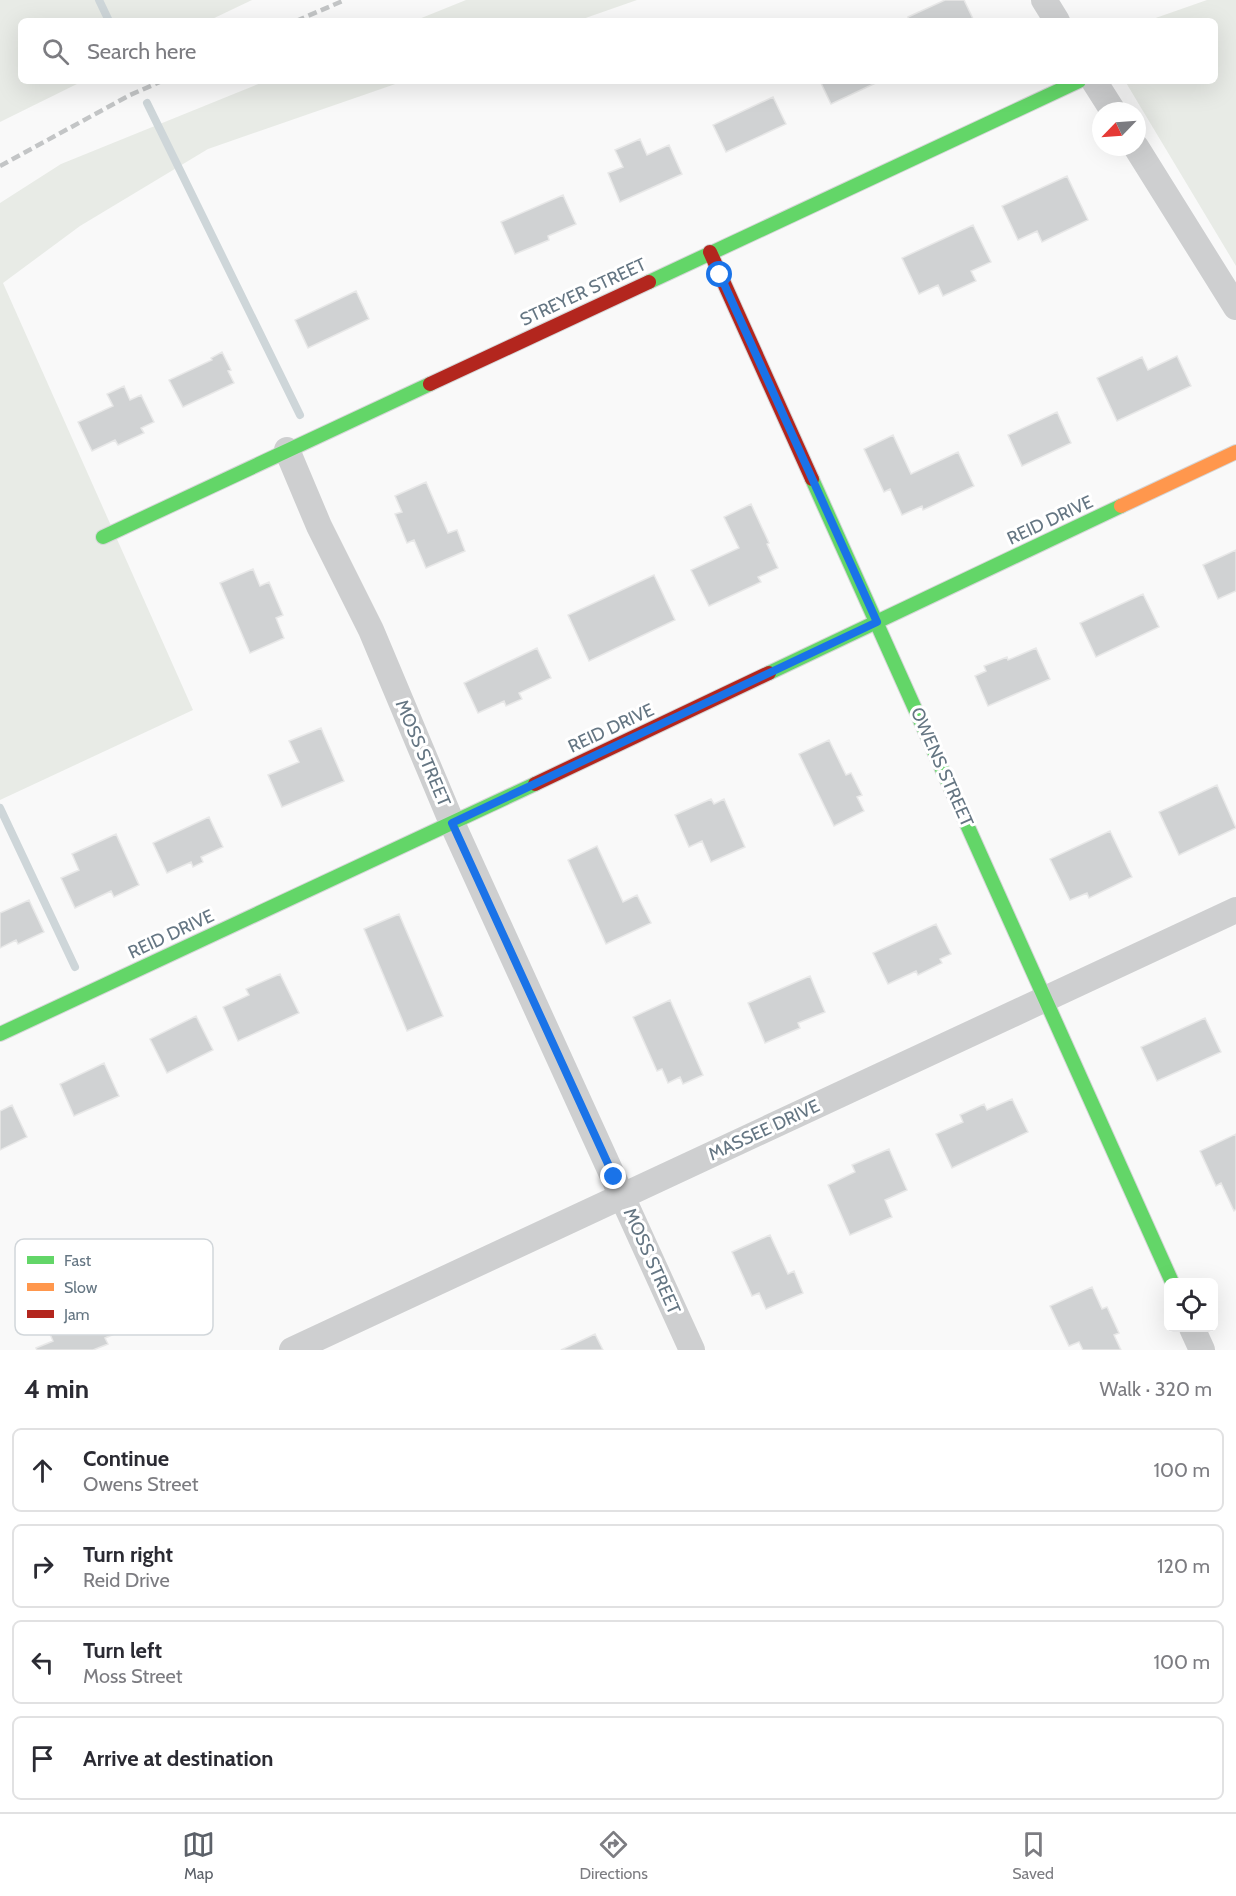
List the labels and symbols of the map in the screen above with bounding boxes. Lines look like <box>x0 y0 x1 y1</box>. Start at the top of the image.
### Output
north arrow <box>1092 102 1146 156</box>
street label: STREYER STREET <box>516 253 650 331</box>
route start <box>706 261 732 287</box>
street label: REID DRIVE <box>1004 491 1096 549</box>
street label: MOSS STREET <box>391 696 456 810</box>
street label: REID DRIVE <box>565 699 657 757</box>
street label: OWENS STREET <box>906 704 978 831</box>
street label: REID DRIVE <box>125 905 217 963</box>
street label: MASSEE DRIVE <box>705 1095 823 1165</box>
route end <box>600 1163 626 1189</box>
street label: MOSS STREET <box>619 1204 685 1318</box>
legend <box>15 1239 213 1335</box>
text: Fast <box>64 1251 92 1270</box>
text: Slow <box>64 1278 98 1297</box>
text: Jam <box>63 1305 90 1324</box>

